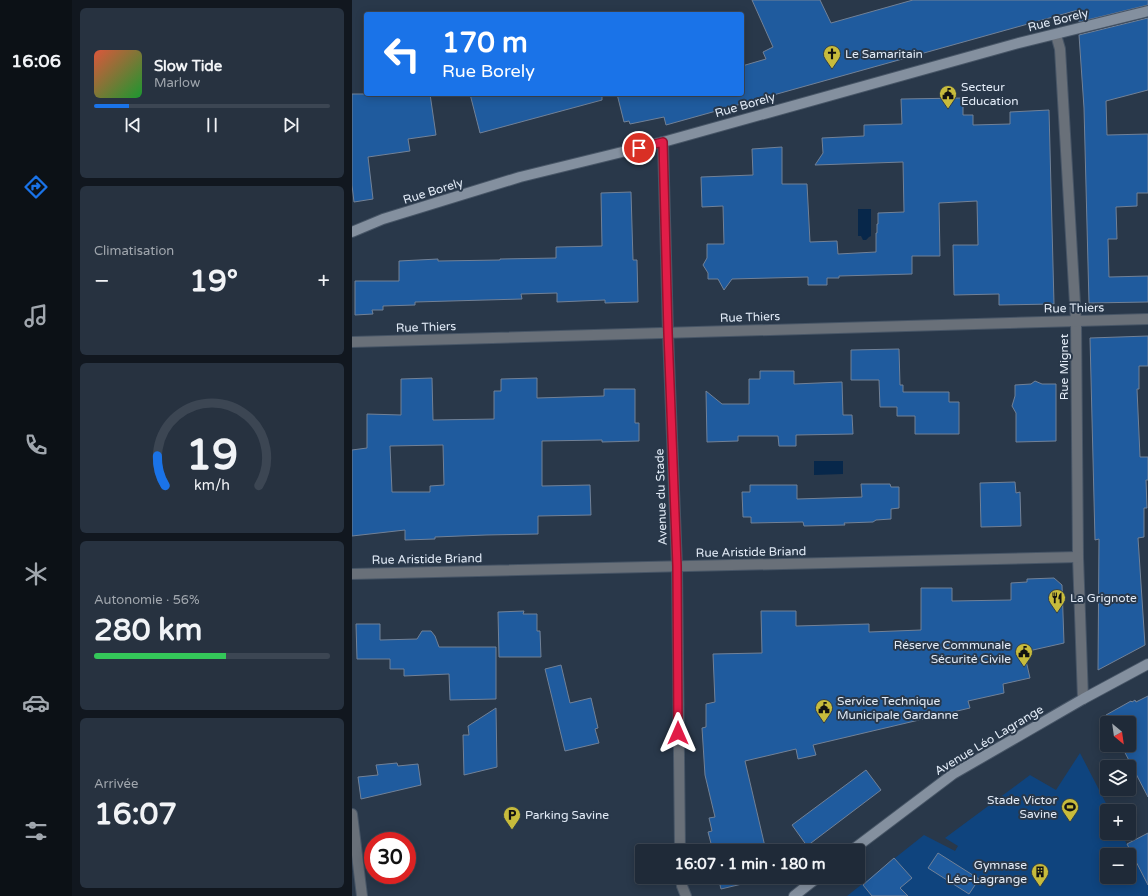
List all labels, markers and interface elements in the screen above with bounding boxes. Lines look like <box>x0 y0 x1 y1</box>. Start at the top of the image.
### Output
street label: Rue Borely <box>1026 6 1090 34</box>
text: 170 m <box>442 26 528 60</box>
icon: left <box>376 28 428 80</box>
church icon: Le Samaritain <box>822 44 842 69</box>
place label: Le Samaritain <box>845 47 923 61</box>
text: 16:06 <box>11 50 61 72</box>
text: Slow Tide <box>154 57 222 75</box>
text: Rue Borely <box>442 60 535 82</box>
text: Marlow <box>154 75 200 91</box>
place label: Secteur Education <box>961 80 1019 108</box>
public building icon: Secteur Education <box>938 84 958 109</box>
street label: Rue Borely <box>713 90 777 120</box>
icon: previous <box>122 114 144 136</box>
icon: pause <box>201 114 223 136</box>
icon: next <box>280 114 302 136</box>
pin <box>622 131 656 165</box>
icon: arrive <box>628 137 650 159</box>
icon: directions <box>22 173 50 201</box>
street label: Rue Borely <box>401 175 465 207</box>
text: Climatisation <box>94 243 174 259</box>
text: 19° <box>189 263 238 300</box>
text: − <box>94 268 110 294</box>
text: + <box>318 268 330 294</box>
street label: Rue Thiers <box>1044 300 1105 316</box>
icon: music <box>22 302 50 330</box>
street label: Rue Thiers <box>720 309 781 325</box>
street label: Rue Thiers <box>396 319 457 335</box>
street label: Rue Mignet <box>1057 333 1071 400</box>
icon: phone <box>22 431 50 459</box>
text: 19 <box>186 431 238 481</box>
street label: Avenue du Stade <box>652 448 670 546</box>
text: km/h <box>194 477 230 494</box>
street label: Rue Aristide Briand <box>696 544 806 560</box>
street label: Rue Aristide Briand <box>372 551 482 567</box>
icon: climate <box>22 560 50 588</box>
restaurant icon: La Grignote <box>1047 588 1067 613</box>
place label: La Grignote <box>1070 591 1137 605</box>
text: Autonomie · 56% <box>94 592 200 608</box>
text: 280 km <box>94 612 202 649</box>
place label: Réserve Communale Sécurité Civile <box>894 638 1011 666</box>
public building icon: Réserve Communale Sécurité Civile <box>1014 642 1034 667</box>
icon: car <box>22 689 50 717</box>
place label: Service Technique Municipale Gardanne <box>837 694 959 722</box>
public building icon: Service Technique Municipale Gardanne <box>814 698 834 723</box>
street label: Avenue Léo Lagrange <box>932 702 1046 778</box>
position arrow <box>657 712 699 754</box>
north arrow <box>1100 716 1136 752</box>
map controls <box>1100 716 1136 884</box>
button: layers <box>1100 760 1136 796</box>
text: Arrivée <box>94 776 138 792</box>
place label: Stade Victor Savine <box>987 793 1057 821</box>
text: 16:07 <box>94 796 177 833</box>
sports icon: Stade Victor Savine <box>1060 797 1080 822</box>
button: + <box>1100 804 1136 840</box>
parking icon: Parking Savine <box>502 805 522 830</box>
place label: Parking Savine <box>525 808 609 822</box>
icon: filters <box>22 817 50 845</box>
speed limit sign: 30 <box>364 832 416 884</box>
button: − <box>1100 848 1136 884</box>
text: 16:07 · 1 min · 180 m <box>675 855 825 873</box>
place label: Gymnase Léo-Lagrange <box>947 858 1027 886</box>
building icon: Gymnase Léo-Lagrange <box>1030 862 1050 887</box>

